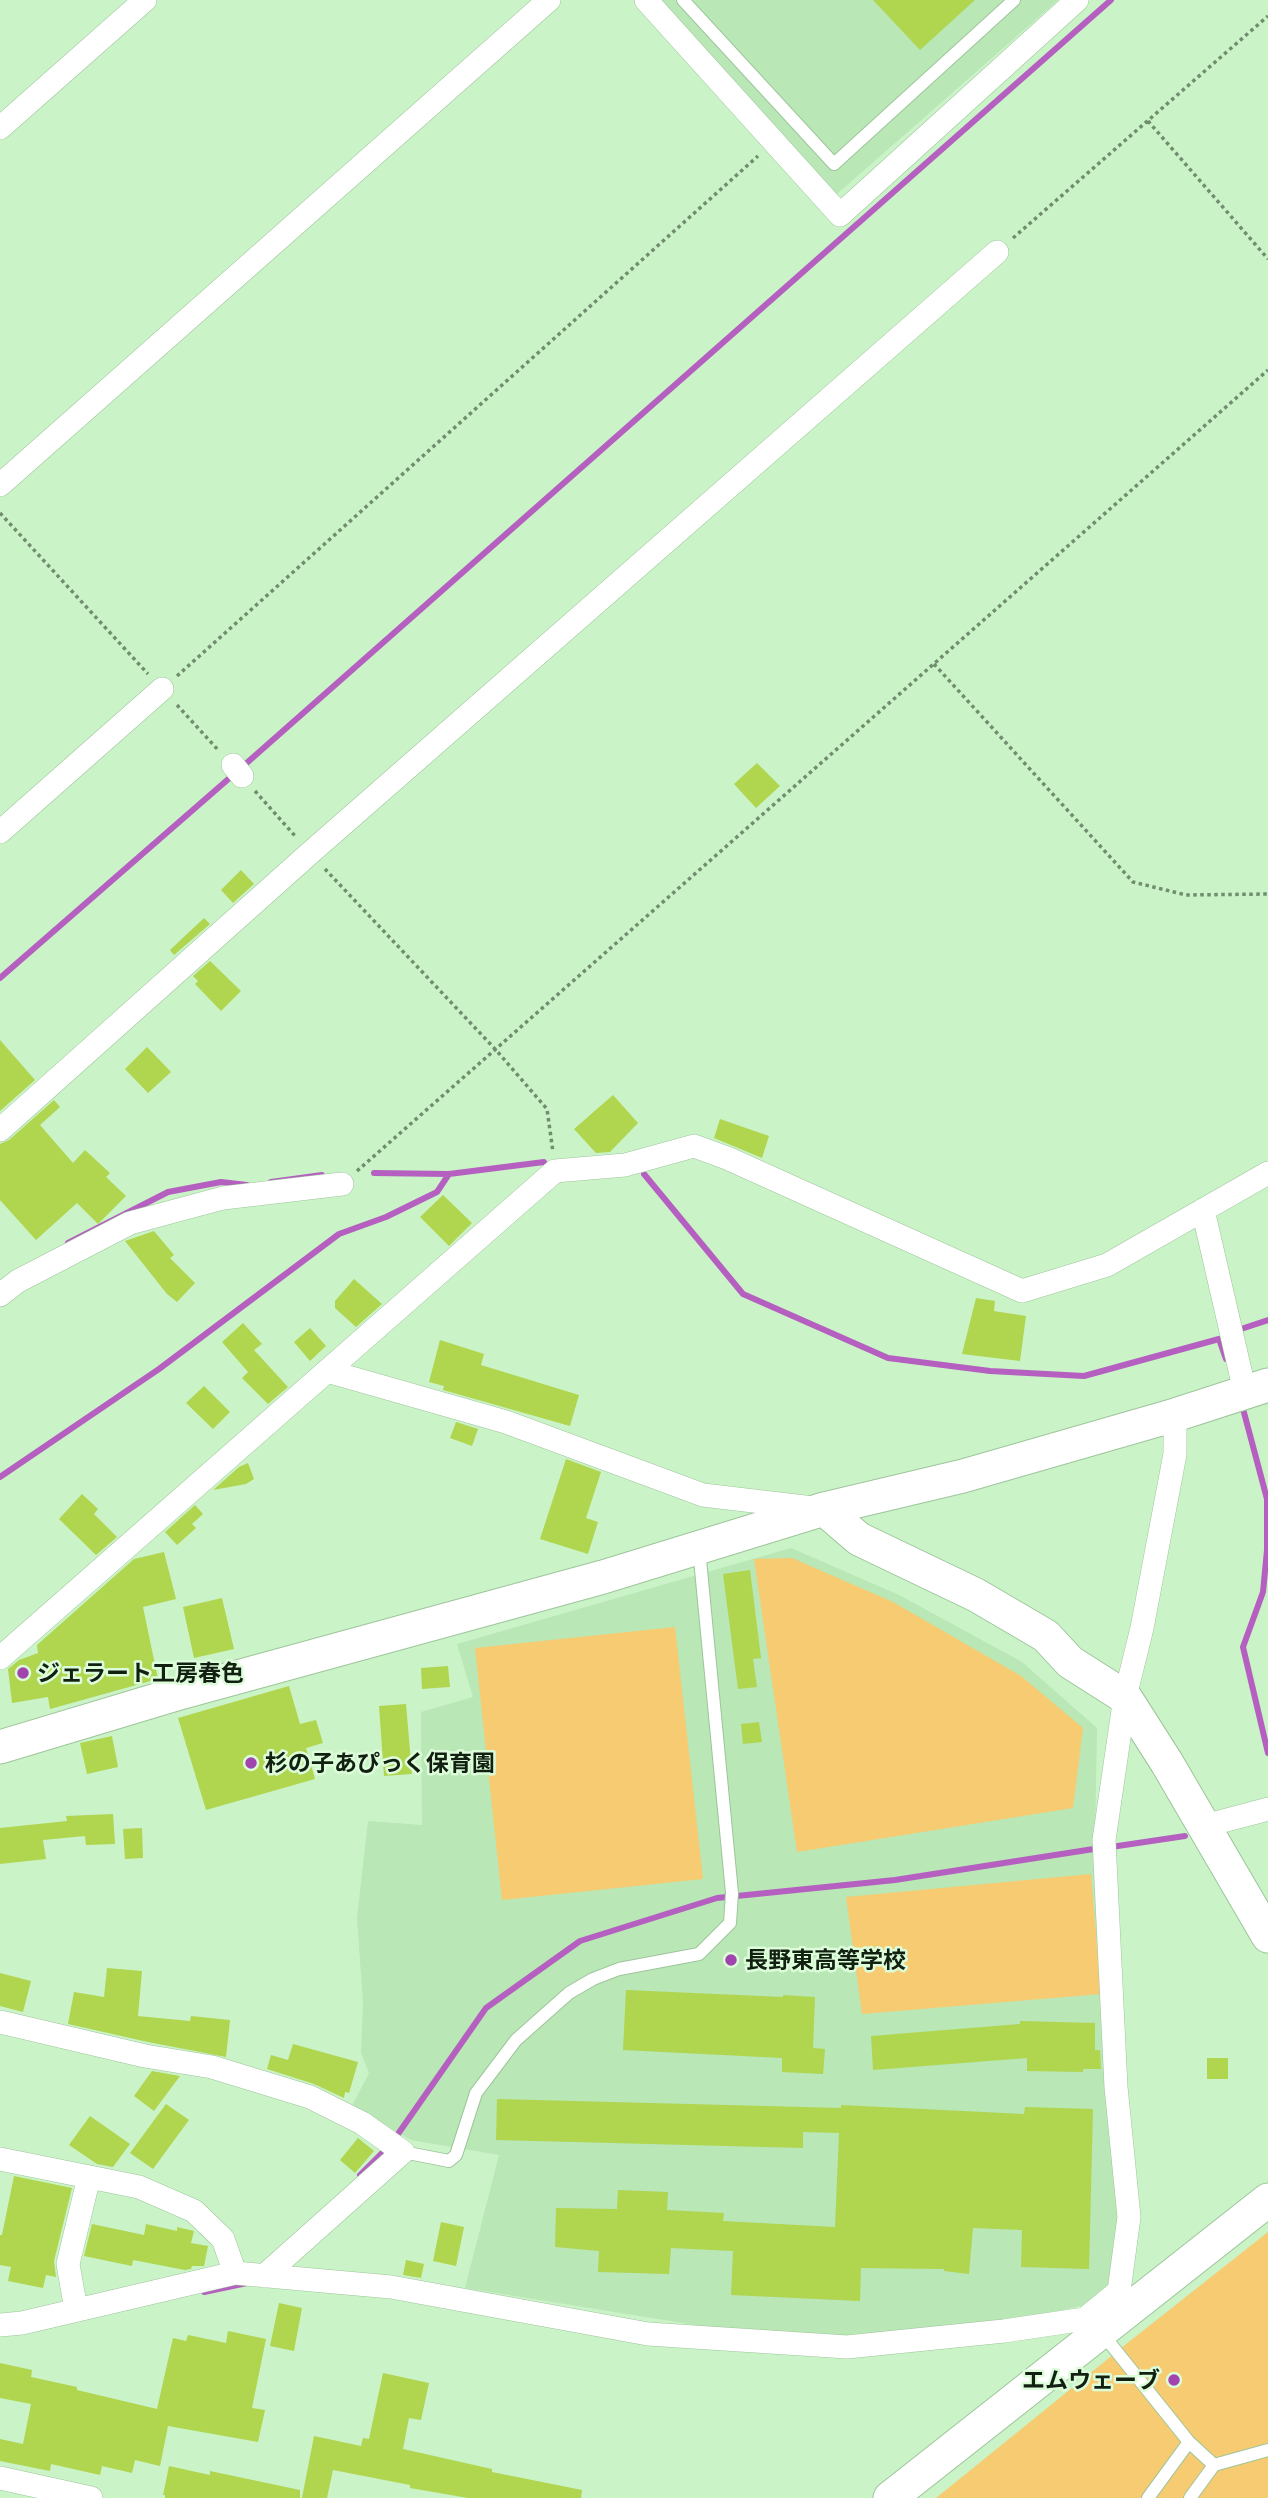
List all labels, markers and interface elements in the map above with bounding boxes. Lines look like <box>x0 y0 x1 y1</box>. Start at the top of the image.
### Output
place label: ジェラート工房春色 <box>37 1659 244 1687</box>
marker: ジェラート工房春色 <box>15 1665 31 1681</box>
place label: 杉の子あぴっく保育園 <box>265 1749 495 1777</box>
marker: 杉の子あぴっく保育園 <box>243 1755 259 1771</box>
place label: 長野東高等学校 <box>745 1946 906 1974</box>
marker: 長野東高等学校 <box>723 1952 739 1968</box>
place label: エムウェーブ <box>1022 2366 1160 2394</box>
marker: エムウェーブ <box>1166 2372 1182 2388</box>

